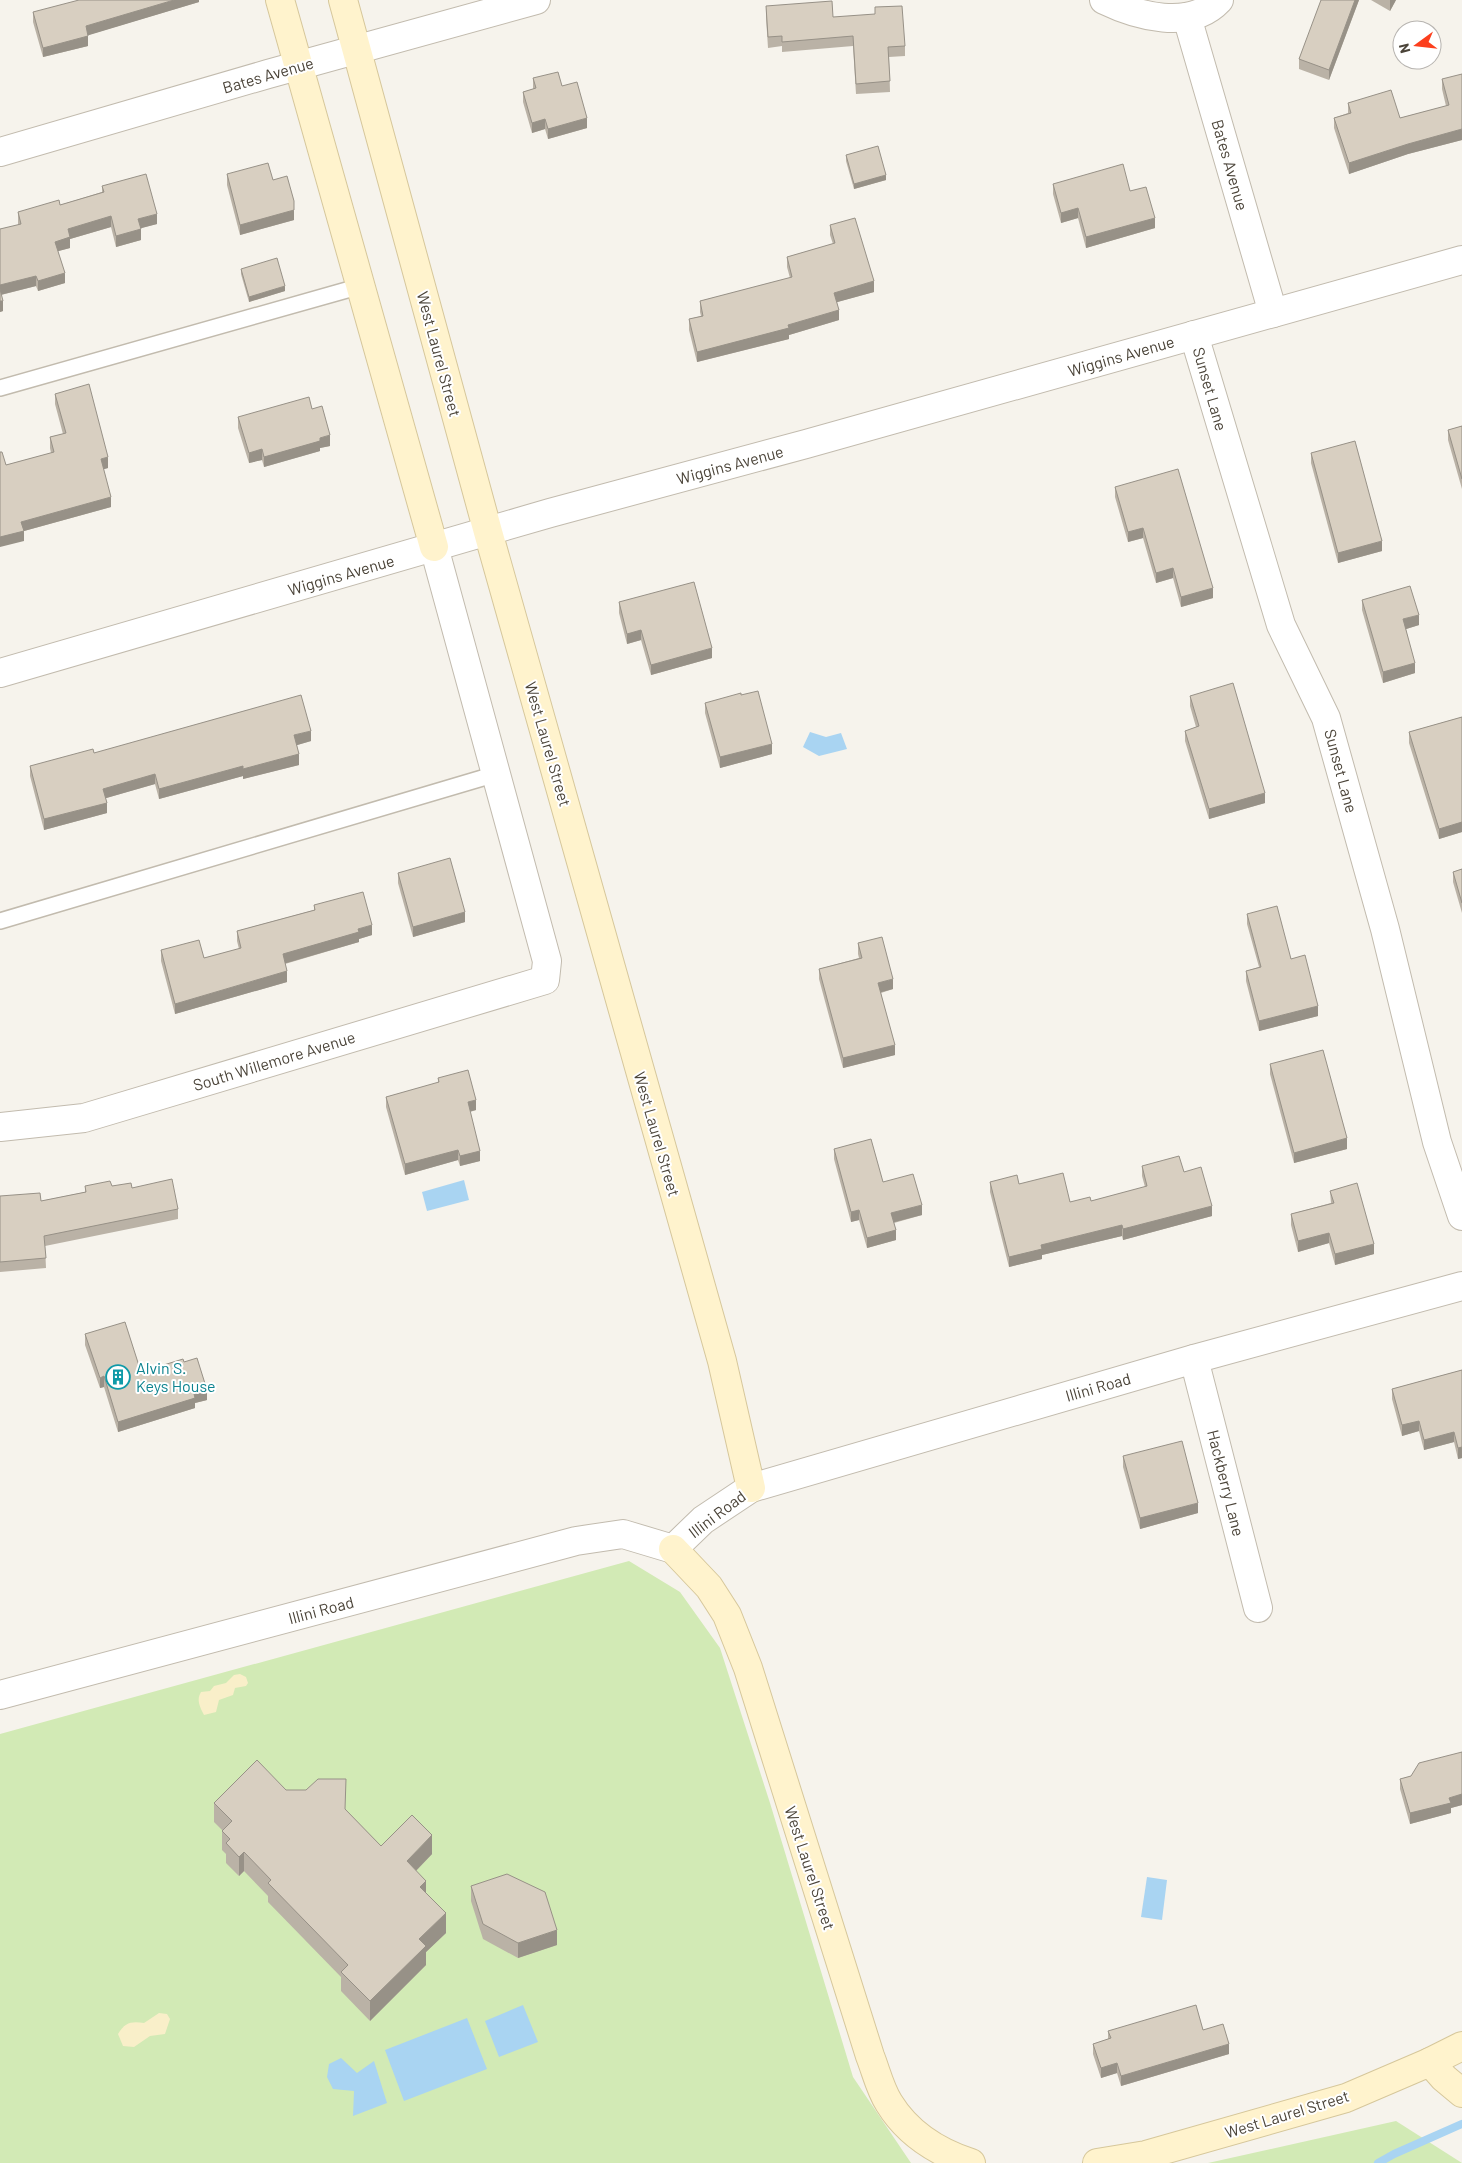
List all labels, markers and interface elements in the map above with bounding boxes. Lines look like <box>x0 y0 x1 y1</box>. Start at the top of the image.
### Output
north arrow <box>1392 20 1442 70</box>
text: N <box>1395 42 1413 55</box>
street label: Bates Avenue <box>220 52 316 97</box>
street label: Bates Avenue <box>1208 117 1253 213</box>
street label: West Laurel Street <box>414 289 465 419</box>
street label: Wiggins Avenue <box>1066 331 1176 380</box>
street label: Sunset Lane <box>1189 345 1231 433</box>
street label: Wiggins Avenue <box>674 441 785 488</box>
street label: Wiggins Avenue <box>286 550 396 599</box>
street label: West Laurel Street <box>522 679 575 808</box>
street label: Sunset Lane <box>1321 727 1362 815</box>
street label: South Willemore Avenue <box>191 1027 357 1094</box>
street label: West Laurel Street <box>631 1069 684 1198</box>
place label: Alvin S. Keys House <box>136 1358 216 1395</box>
building icon: Alvin S. Keys House <box>105 1364 131 1390</box>
street label: Illini Road <box>1063 1368 1133 1405</box>
street label: Hackberry Lane <box>1204 1428 1249 1538</box>
street label: Illini Road <box>684 1486 749 1541</box>
street label: Illini Road <box>286 1592 356 1627</box>
street label: West Laurel Street <box>782 1804 839 1932</box>
street label: West Laurel Street <box>1222 2086 1351 2141</box>

